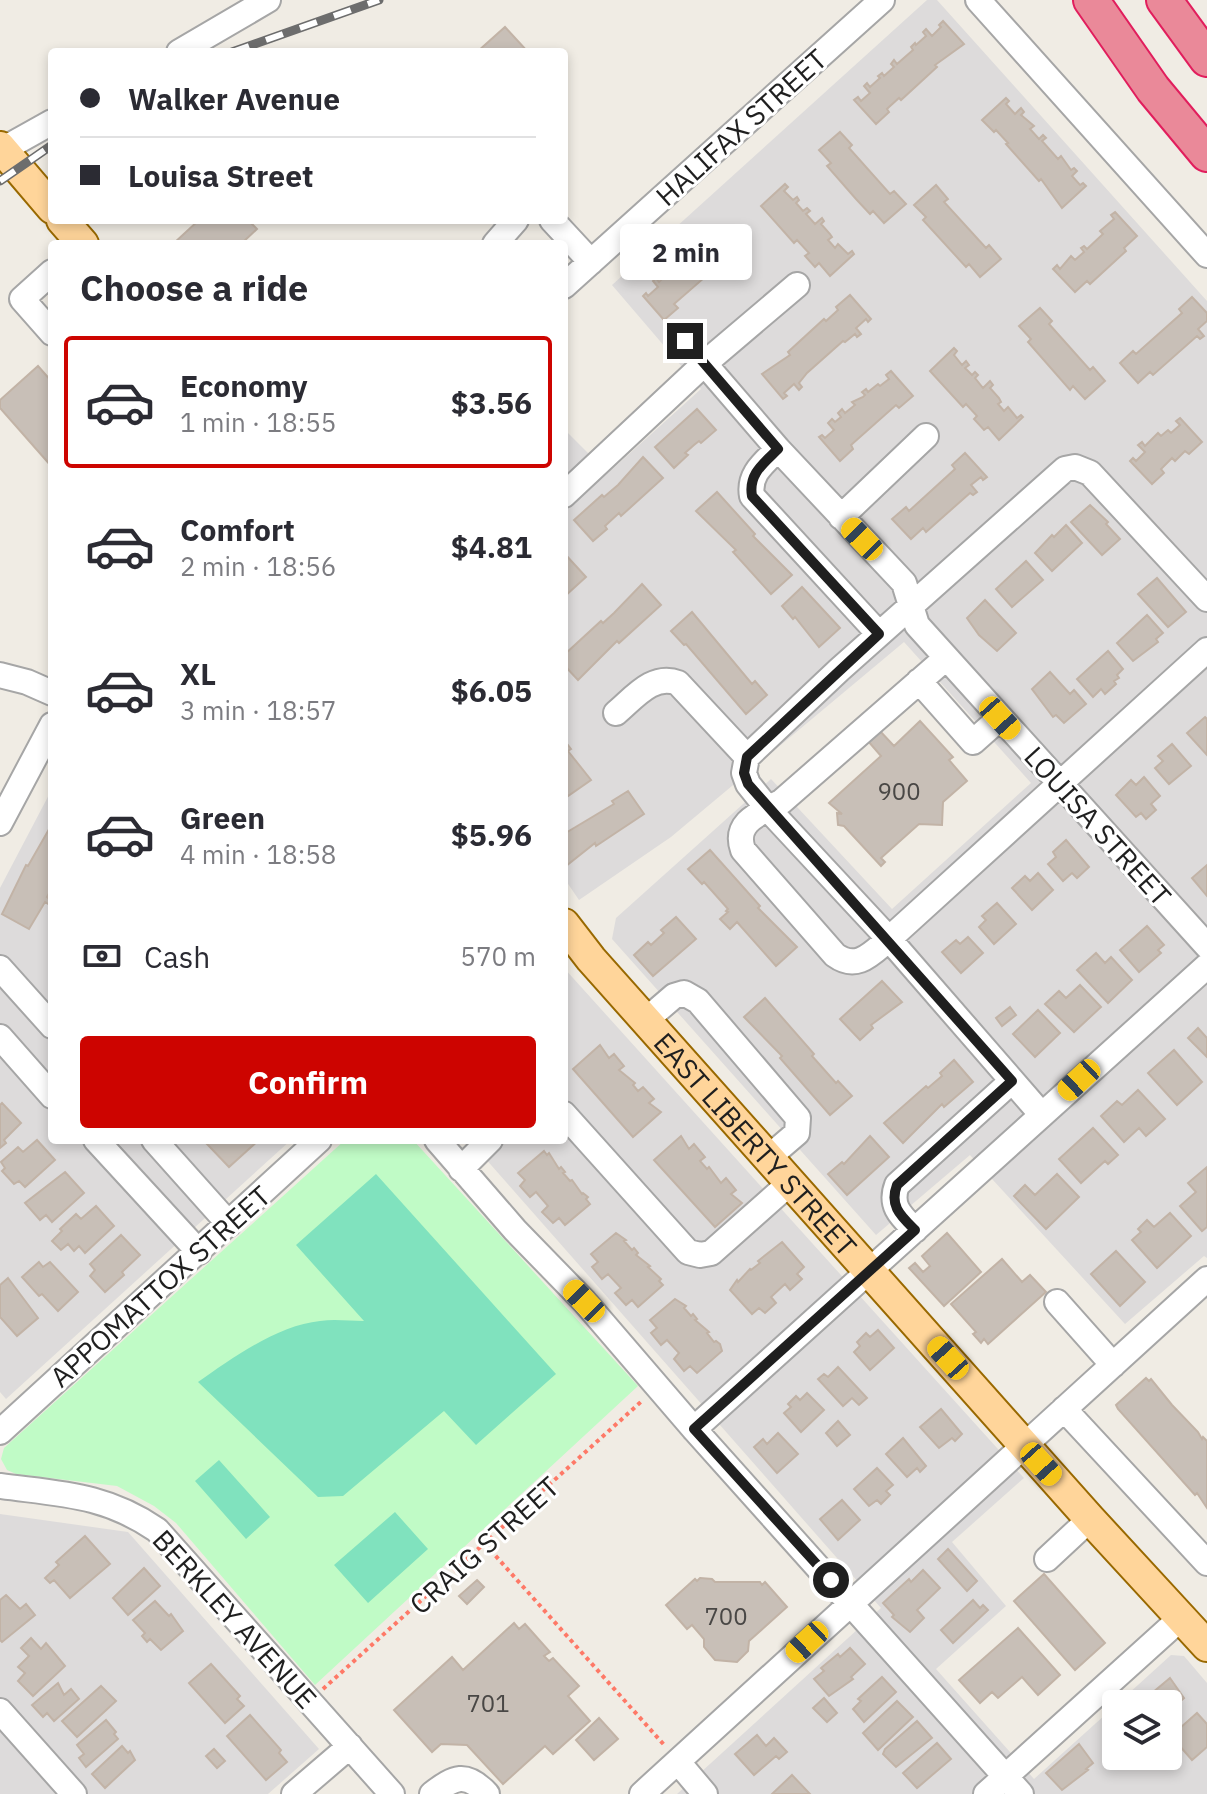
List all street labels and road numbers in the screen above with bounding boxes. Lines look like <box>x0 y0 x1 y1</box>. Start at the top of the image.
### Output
street label: HALIFAX STREET <box>648 40 834 214</box>
street label: LOUISA STREET <box>1016 738 1180 914</box>
street label: EAST LIBERTY STREET <box>646 1024 865 1264</box>
street label: APPOMATTOX STREET <box>42 1177 278 1395</box>
street label: CRAIG STREET <box>401 1468 567 1622</box>
street label: BERKLEY AVENUE <box>145 1522 325 1716</box>

